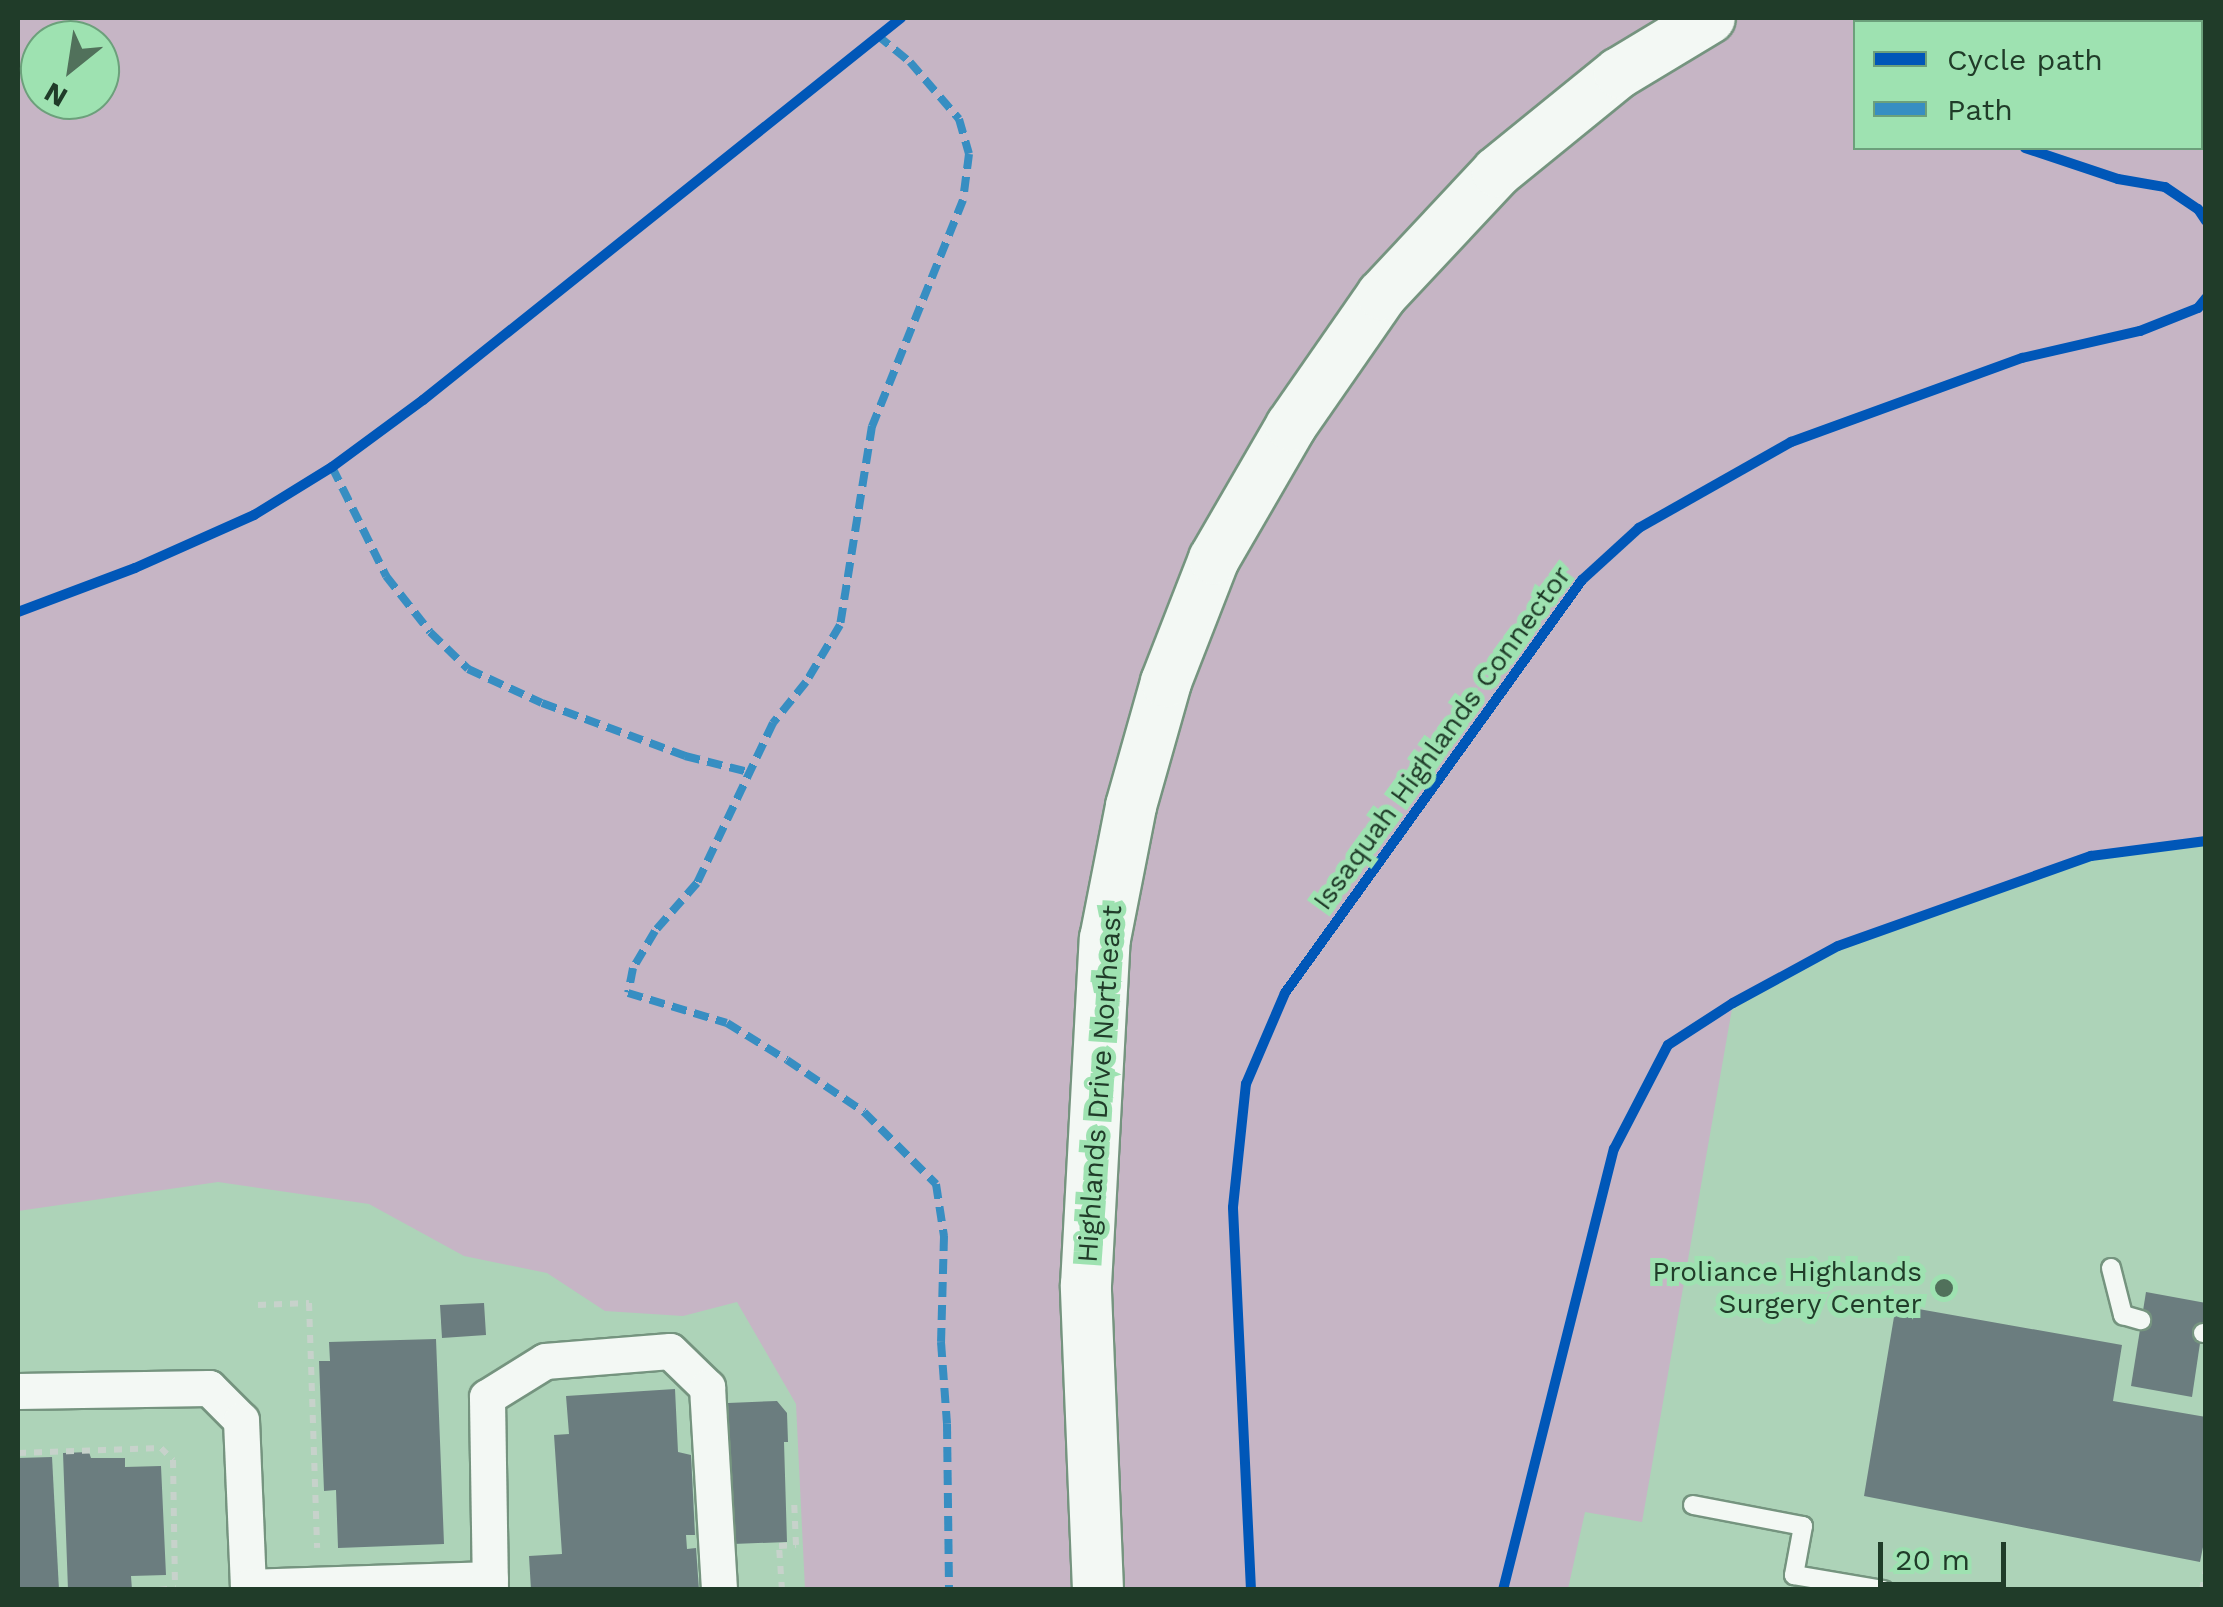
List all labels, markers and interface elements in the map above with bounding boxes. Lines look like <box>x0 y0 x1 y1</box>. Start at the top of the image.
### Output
north arrow <box>20 20 120 120</box>
legend <box>1853 20 2203 150</box>
text: Cycle path <box>1947 42 2103 77</box>
text: N <box>39 75 73 114</box>
text: Path <box>1947 92 2013 127</box>
street label: Issaquah Highlands Connector <box>1306 559 1578 917</box>
street label: Highlands Drive Northeast <box>1071 904 1129 1264</box>
place label: Proliance Highlands Surgery Center <box>1652 1255 1922 1321</box>
marker: Proliance Highlands Surgery Center <box>1931 1275 1957 1301</box>
scale bar <box>1883 1522 2010 1584</box>
text: 20 m <box>1895 1542 1970 1577</box>

